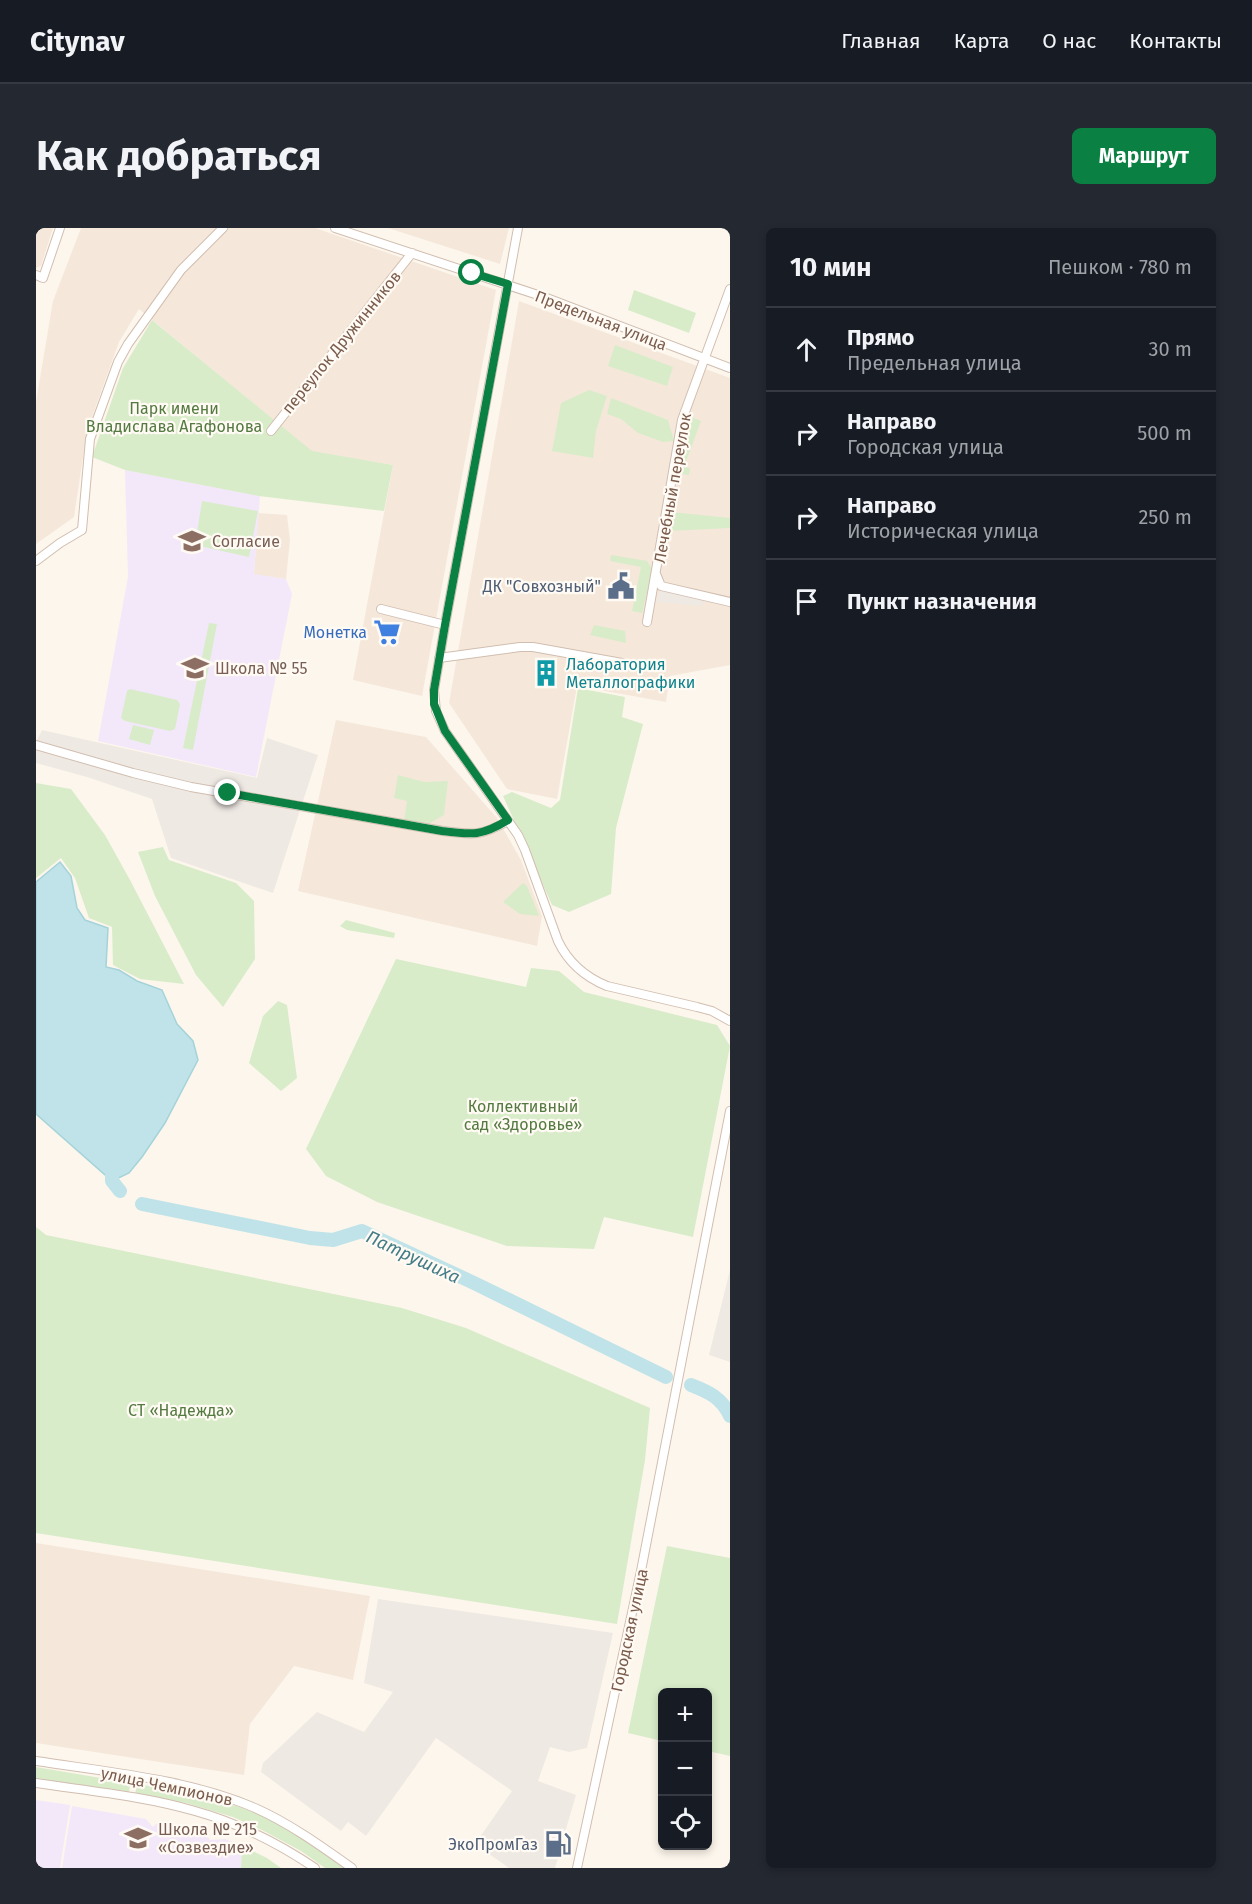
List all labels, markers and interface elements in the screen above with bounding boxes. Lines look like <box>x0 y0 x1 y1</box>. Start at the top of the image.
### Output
text: Citynav <box>30 25 125 58</box>
text: Главная <box>841 28 921 54</box>
text: Карта <box>954 28 1009 54</box>
text: О нас <box>1042 28 1096 54</box>
text: Контакты <box>1129 28 1222 54</box>
button: Маршрут <box>1072 128 1216 184</box>
text: Как добраться <box>36 131 322 181</box>
text: 10 мин <box>790 252 872 283</box>
text: Пешком · 780 m <box>1048 255 1192 279</box>
route start <box>458 259 484 285</box>
street label: переулок Дружинников <box>278 267 405 418</box>
street label: Предельная улица <box>532 287 669 354</box>
text: Прямо <box>847 324 914 351</box>
icon: ahead <box>790 333 823 366</box>
text: 30 m <box>1148 337 1192 361</box>
text: Предельная улица <box>847 351 1022 375</box>
park label: Парк имени Владислава Агафонова <box>86 399 262 436</box>
text: Направо <box>847 408 936 435</box>
street label: Лечебный переулок <box>650 411 695 565</box>
icon: right <box>790 417 823 450</box>
text: 500 m <box>1137 421 1192 445</box>
text: Городская улица <box>847 435 1004 459</box>
text: Направо <box>847 492 936 519</box>
icon: right <box>790 501 823 534</box>
text: 250 m <box>1138 505 1192 529</box>
text: Историческая улица <box>847 519 1039 543</box>
school or university icon: Согласие <box>177 526 207 556</box>
place label: Согласие <box>212 532 280 551</box>
public building icon: ДК "Совхозный" <box>606 571 636 601</box>
place label: ДК "Совхозный" <box>482 577 601 596</box>
icon: arrive <box>790 585 823 618</box>
text: Пункт назначения <box>847 588 1037 615</box>
supermarket icon: Монетка <box>372 617 402 647</box>
place label: Монетка <box>303 623 367 642</box>
school or university icon: Школа № 55 <box>180 653 210 683</box>
place label: Лаборатория Металлографики <box>566 655 695 692</box>
building icon: Лаборатория Металлографики <box>531 658 561 688</box>
place label: Школа № 55 <box>215 659 307 678</box>
route end <box>214 779 240 805</box>
park label: Коллективный сад «Здоровье» <box>464 1097 582 1134</box>
water label: Патрушиха <box>363 1226 463 1288</box>
park label: СТ «Надежда» <box>128 1401 234 1420</box>
street label: Городская улица <box>607 1567 652 1693</box>
map controls <box>658 1688 712 1850</box>
button: + <box>658 1688 712 1742</box>
button: − <box>658 1742 712 1796</box>
street label: улица Чемпионов <box>99 1763 235 1810</box>
button: locate <box>658 1796 712 1850</box>
place label: Школа № 215 «Созвездие» <box>158 1820 257 1857</box>
school or university icon: Школа № 215 «Созвездие» <box>123 1823 153 1853</box>
fuel station icon: ЭкоПромГаз <box>543 1829 573 1859</box>
place label: ЭкоПромГаз <box>448 1835 538 1854</box>

